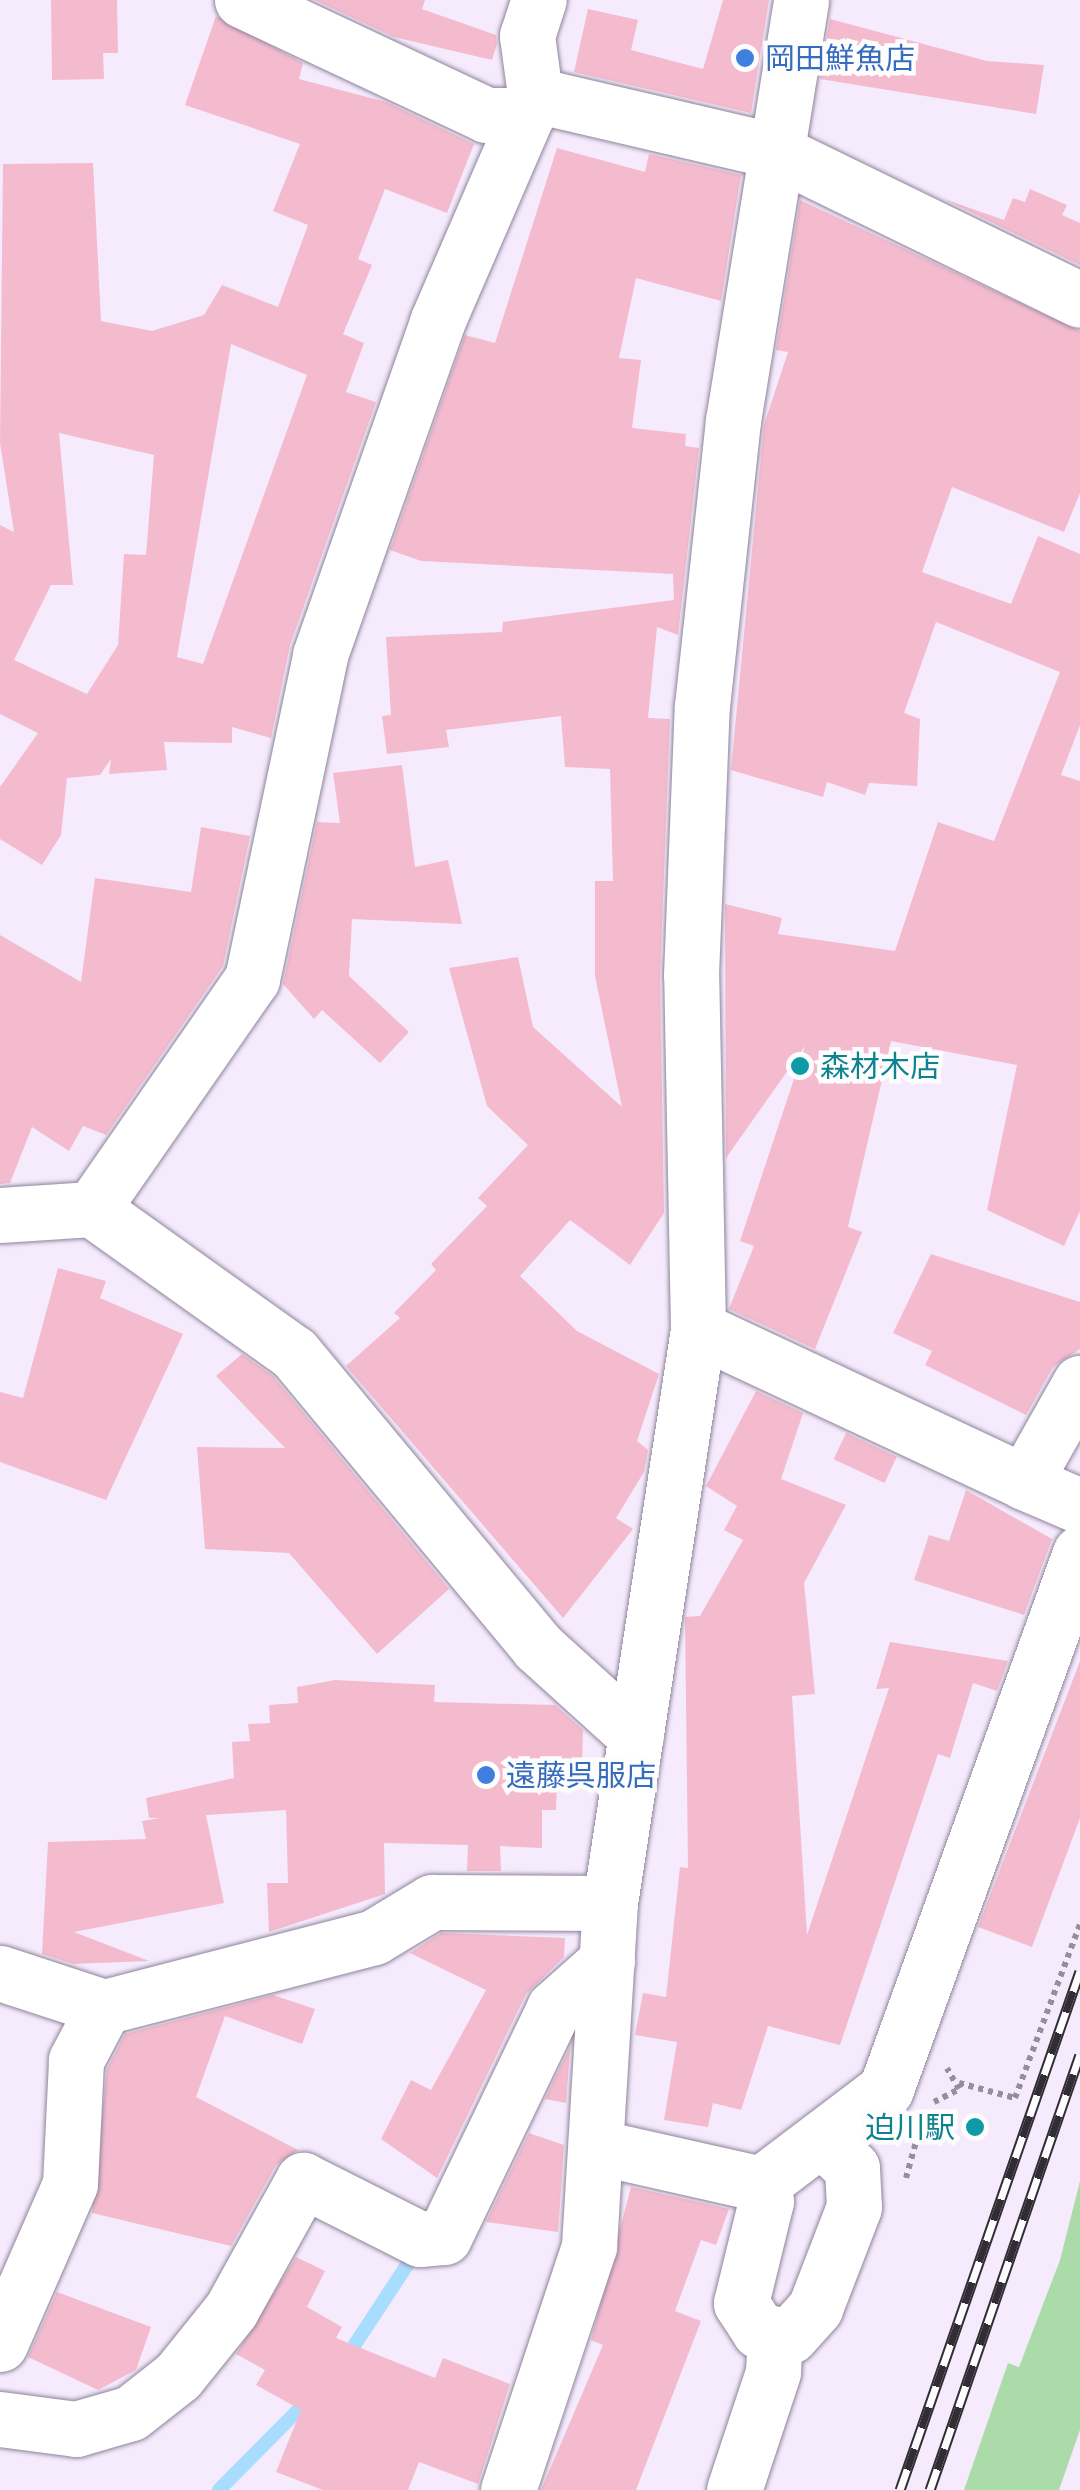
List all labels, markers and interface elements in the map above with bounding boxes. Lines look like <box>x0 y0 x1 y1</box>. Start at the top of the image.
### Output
place label: 岡田鮮魚店 <box>765 40 915 76</box>
marker: 岡田鮮魚店 <box>734 47 756 69</box>
place label: 森材木店 <box>820 1048 940 1084</box>
marker: 森材木店 <box>789 1055 811 1077</box>
place label: 遠藤呉服店 <box>506 1757 656 1793</box>
marker: 遠藤呉服店 <box>475 1764 497 1786</box>
place label: 迫川駅 <box>865 2109 955 2145</box>
marker: 迫川駅 <box>964 2116 986 2138</box>

